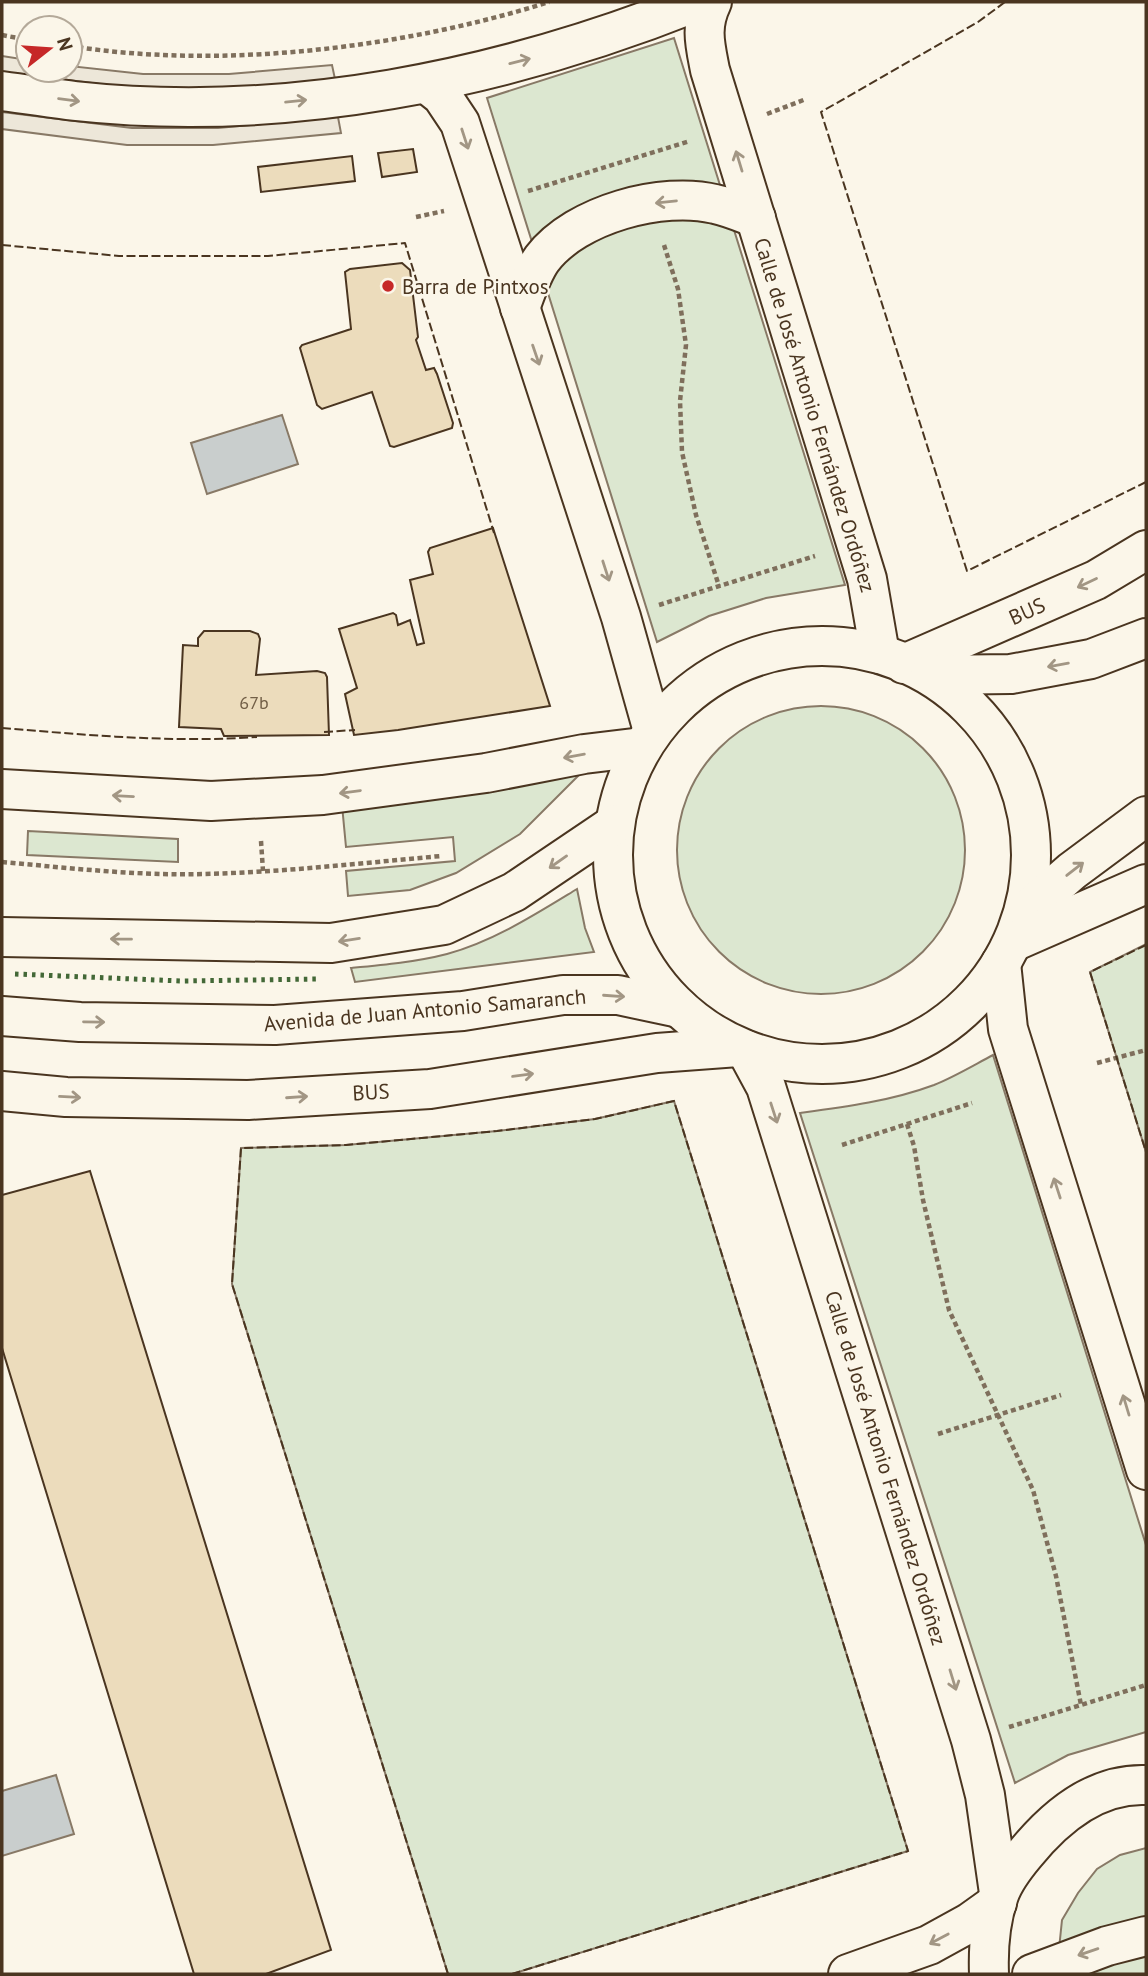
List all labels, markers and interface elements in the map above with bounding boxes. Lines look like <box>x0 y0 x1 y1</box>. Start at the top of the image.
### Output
north arrow <box>14 14 84 84</box>
text: N <box>52 35 79 54</box>
one-way arrow <box>508 54 531 67</box>
one-way arrow <box>57 93 80 106</box>
one-way arrow <box>285 95 307 108</box>
one-way arrow <box>460 127 472 149</box>
one-way arrow <box>732 150 744 172</box>
one-way arrow <box>655 195 678 208</box>
street label: Calle de José Antonio Fernández Ordóñez <box>748 234 882 596</box>
place label: Barra de Pintxos <box>402 273 549 300</box>
marker: Barra de Pintxos <box>380 278 396 294</box>
one-way arrow <box>531 343 543 365</box>
one-way arrow <box>600 560 613 582</box>
one-way arrow <box>1077 577 1098 591</box>
street label: BUS <box>1005 591 1049 631</box>
one-way arrow <box>1047 659 1070 672</box>
house number: 67b <box>239 691 269 714</box>
one-way arrow <box>564 749 586 763</box>
one-way arrow <box>339 785 362 798</box>
one-way arrow <box>112 789 135 802</box>
one-way arrow <box>549 855 568 869</box>
one-way arrow <box>1065 861 1083 877</box>
one-way arrow <box>110 932 133 946</box>
one-way arrow <box>338 934 361 947</box>
street label: Avenida de Juan Antonio Samaranch <box>263 982 587 1038</box>
one-way arrow <box>602 990 625 1003</box>
one-way arrow <box>83 1015 106 1029</box>
one-way arrow <box>511 1068 534 1081</box>
street label: BUS <box>352 1078 390 1106</box>
one-way arrow <box>285 1090 308 1103</box>
one-way arrow <box>58 1091 80 1104</box>
one-way arrow <box>768 1101 781 1123</box>
one-way arrow <box>1050 1177 1063 1199</box>
street label: Calle de José Antonio Fernández Ordóñez <box>819 1287 953 1649</box>
one-way arrow <box>1118 1394 1131 1416</box>
one-way arrow <box>947 1669 960 1691</box>
one-way arrow <box>929 1933 950 1946</box>
one-way arrow <box>1078 1947 1100 1959</box>

